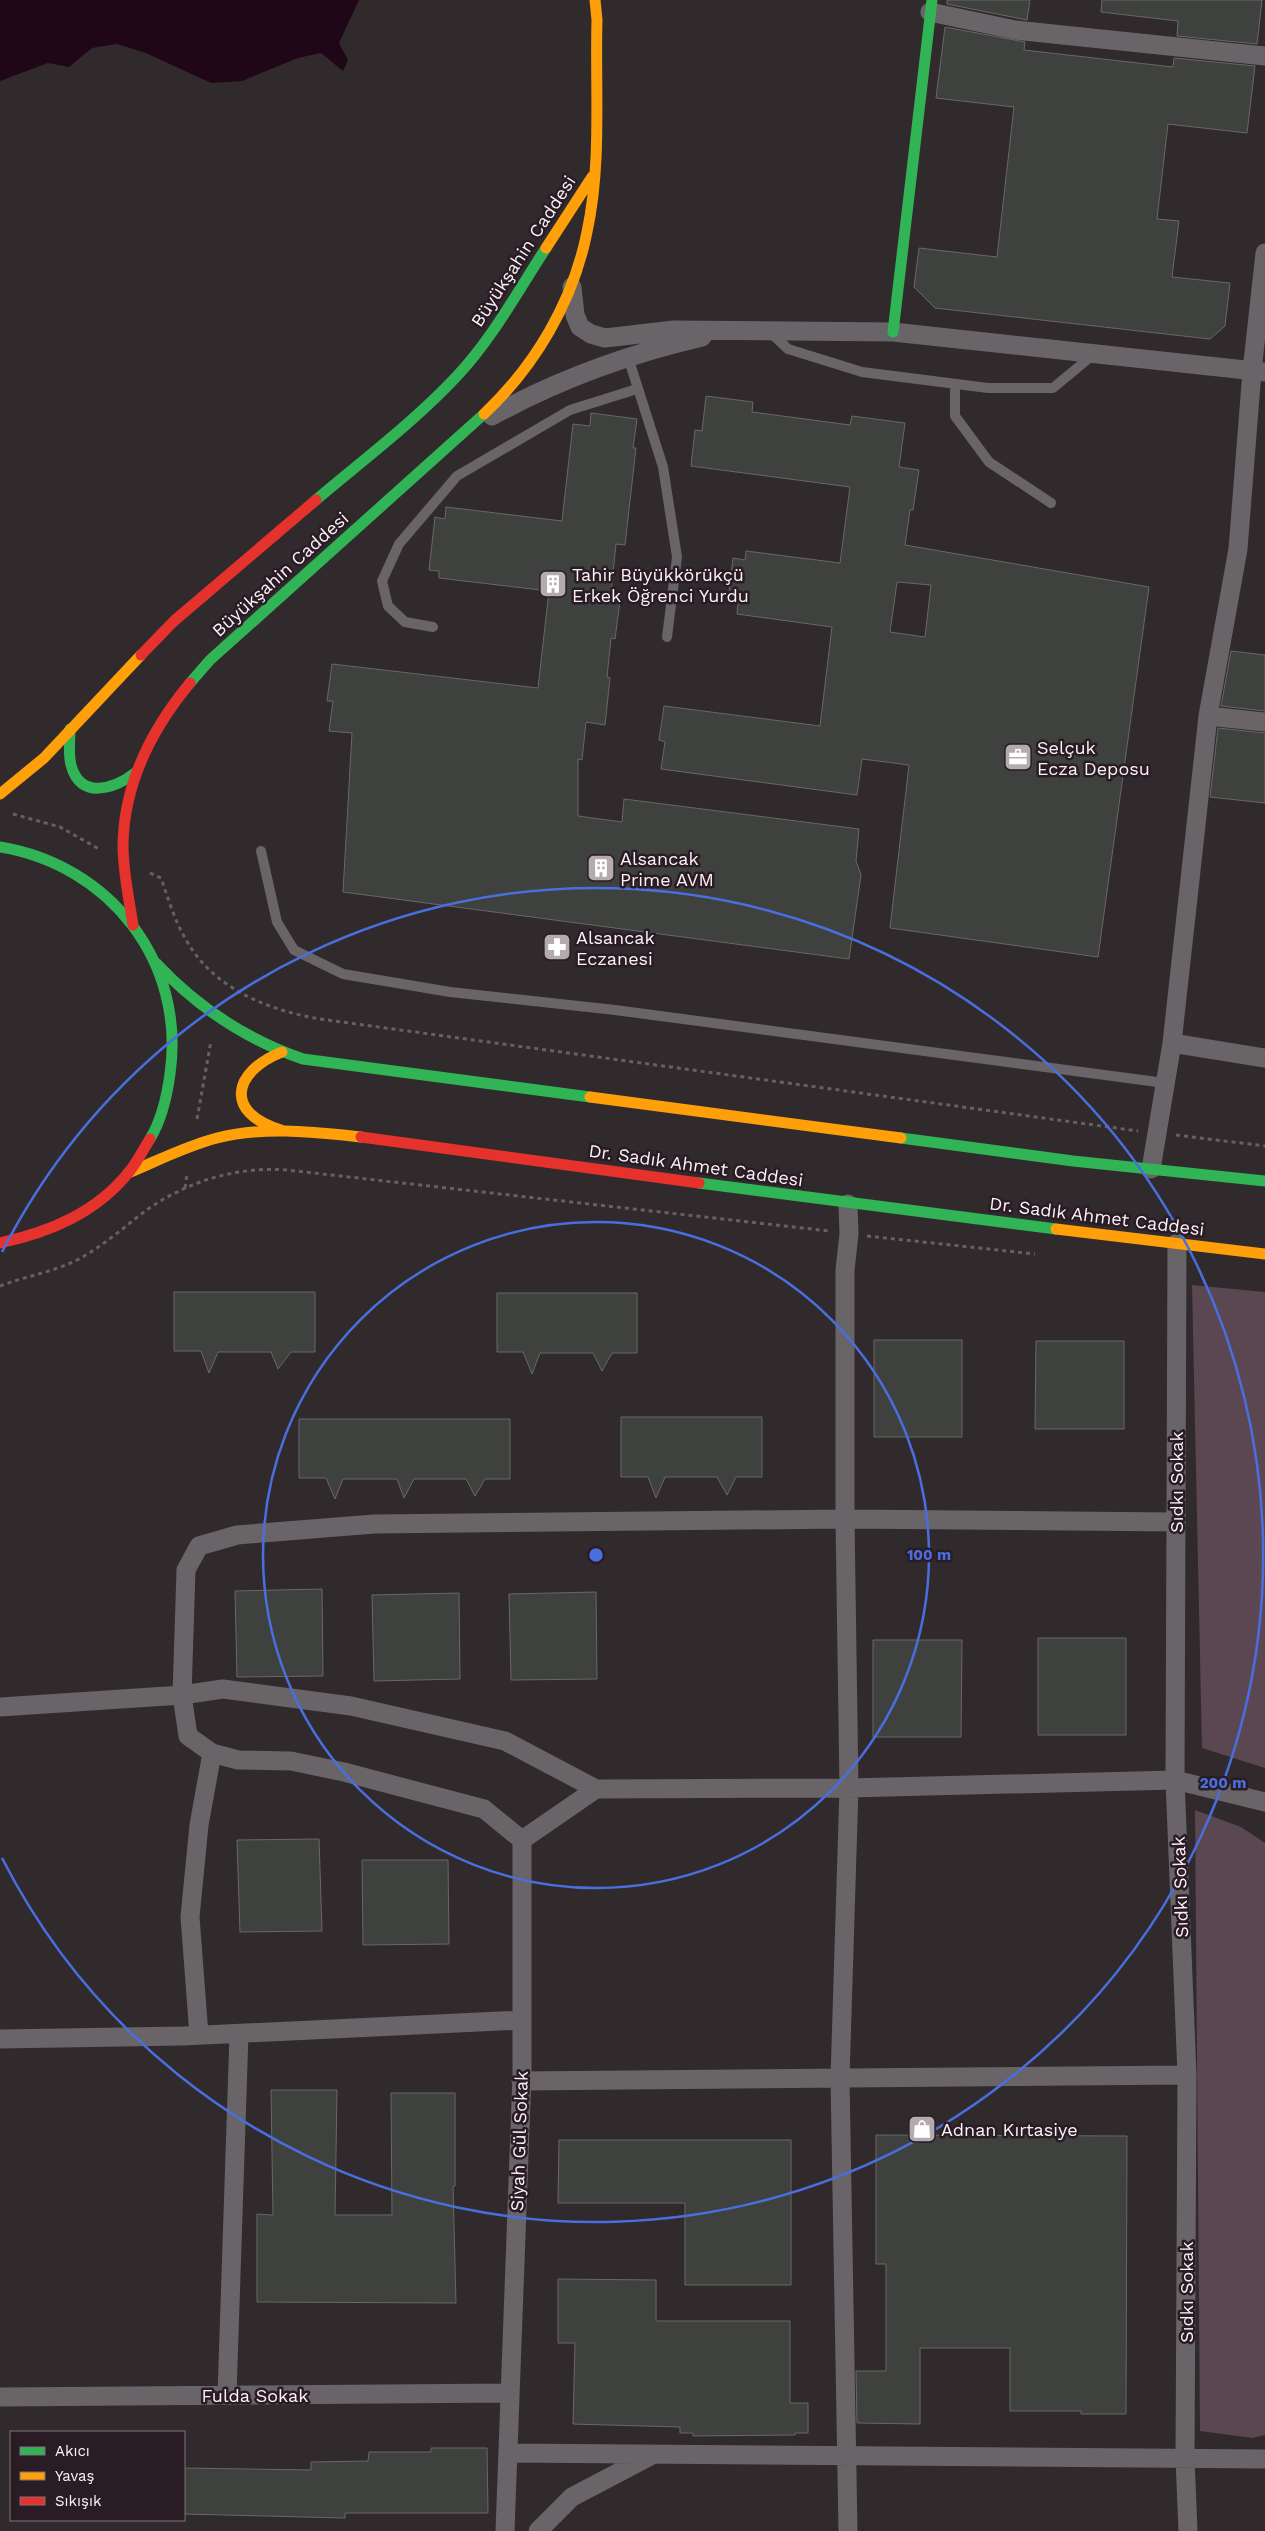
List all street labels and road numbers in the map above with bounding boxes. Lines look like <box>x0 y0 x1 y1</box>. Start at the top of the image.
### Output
street label: Büyükşahin Caddesi <box>466 172 580 330</box>
street label: Büyükşahin Caddesi <box>208 507 352 641</box>
street label: Dr. Sadık Ahmet Caddesi <box>587 1140 805 1190</box>
street label: Dr. Sadık Ahmet Caddesi <box>988 1192 1206 1240</box>
street label: Sıdkı Sokak <box>1166 1431 1187 1533</box>
street label: Sıdkı Sokak <box>1168 1836 1192 1938</box>
street label: Siyah Gül Sokak <box>506 2070 532 2212</box>
street label: Sıdkı Sokak <box>1176 2241 1197 2343</box>
street label: Fulda Sokak <box>202 2385 308 2406</box>

